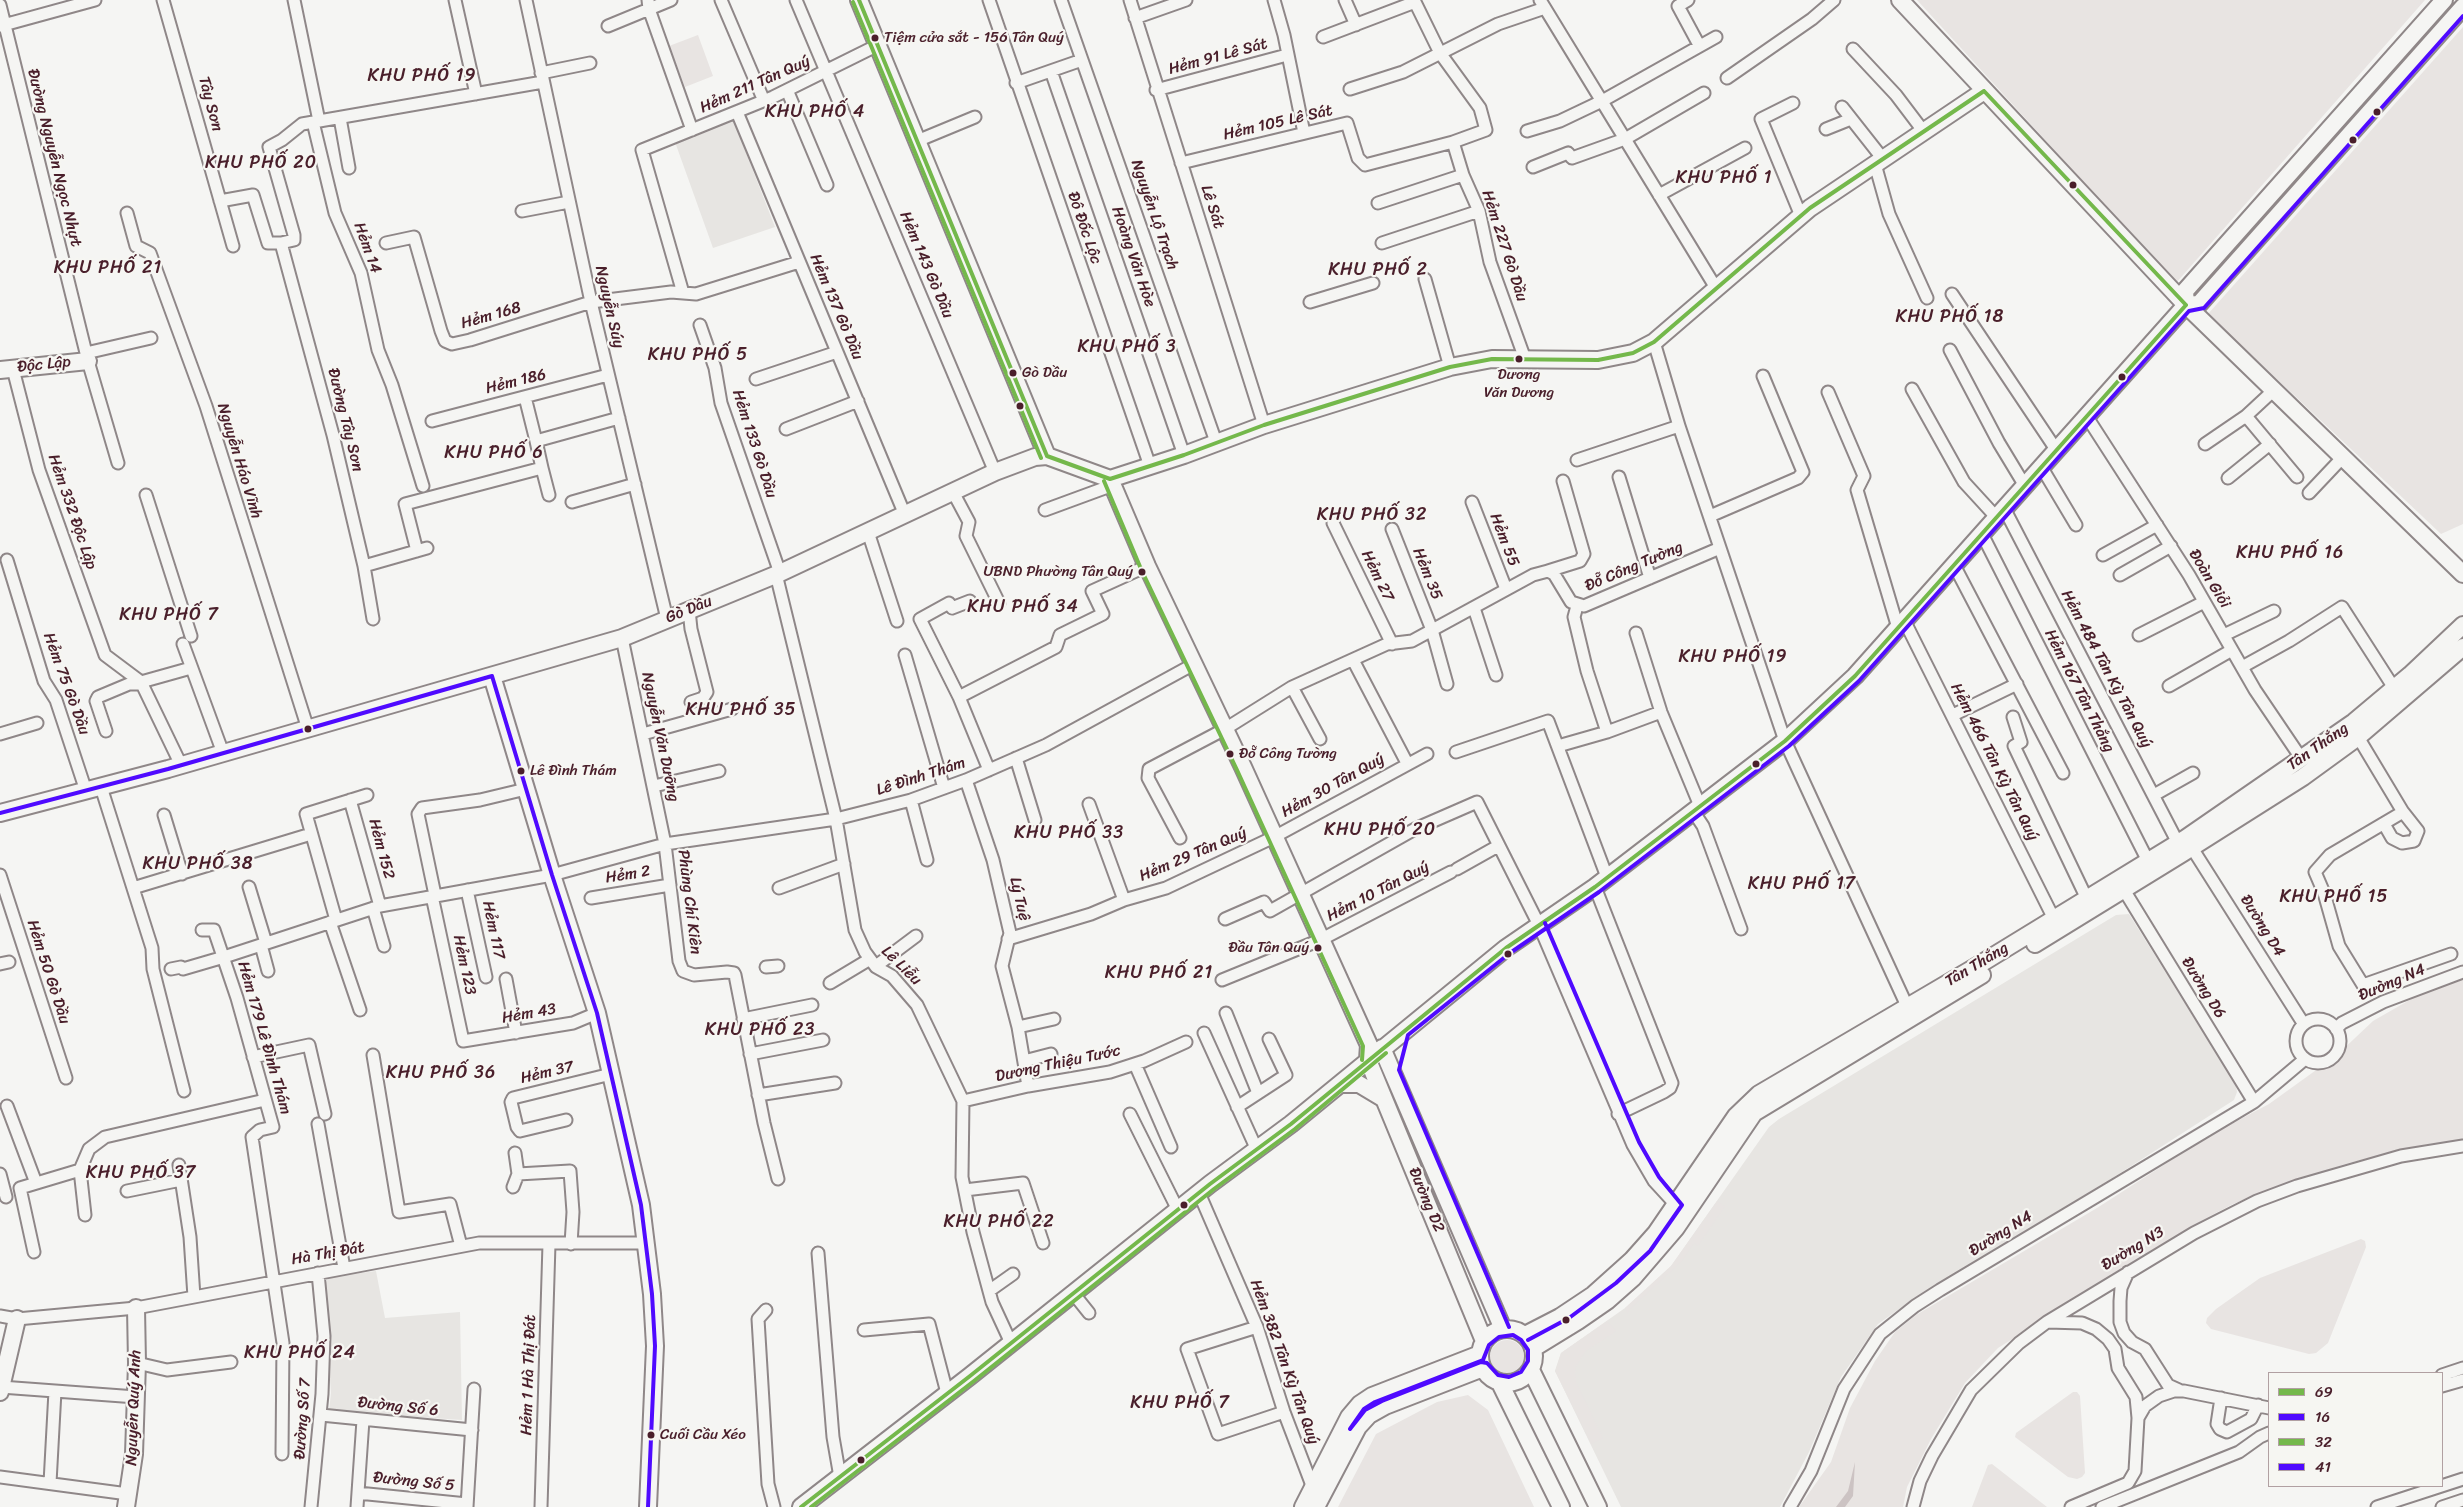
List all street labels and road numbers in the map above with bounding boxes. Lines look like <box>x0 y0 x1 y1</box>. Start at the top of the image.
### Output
street label: Hẻm 91 Lê Sát <box>1166 35 1270 79</box>
street label: Hẻm 211 Tân Quý <box>697 52 813 118</box>
street label: Đường Nguyễn Ngọc Nhựt <box>23 67 85 249</box>
street label: Tây Sơn <box>193 74 227 134</box>
street label: Hẻm 105 Lê Sát <box>1221 101 1335 145</box>
street label: Nguyễn Lộ Trạch <box>1126 157 1182 273</box>
street label: Lê Sát <box>1196 183 1228 231</box>
street label: Hẻm 227 Gò Dầu <box>1477 188 1531 304</box>
street label: Đô Đốc Lộc <box>1063 189 1105 267</box>
street label: Hoàng Văn Hòe <box>1107 204 1159 310</box>
street label: Hẻm 143 Gò Dầu <box>895 209 957 321</box>
street label: Hẻm 14 <box>349 220 385 276</box>
street label: Hẻm 137 Gò Dầu <box>805 251 867 363</box>
street label: Nguyễn Súy <box>590 264 628 350</box>
street label: Hẻm 168 <box>459 298 523 334</box>
street label: Độc Lập <box>16 353 72 377</box>
street label: Hẻm 186 <box>484 365 548 399</box>
street label: Đường Tây Sơn <box>323 366 367 474</box>
street label: Hẻm 133 Gò Dầu <box>727 387 781 501</box>
street label: Nguyễn Háo Vĩnh <box>212 401 266 521</box>
street label: Hẻm 332 Độc Lập <box>43 452 101 572</box>
street label: Hẻm 55 <box>1485 511 1523 569</box>
street label: Đỗ Công Tường <box>1582 538 1686 596</box>
street label: Hẻm 35 <box>1408 545 1446 603</box>
street label: Đoàn Giỏi <box>2184 546 2234 612</box>
street label: Hẻm 27 <box>1356 547 1398 605</box>
street label: Hẻm 484 Tân Kỳ Tân Quý <box>2056 587 2156 751</box>
street label: Gò Dầu <box>663 592 715 628</box>
street label: Hẻm 167 Tân Thắng <box>2040 626 2118 756</box>
street label: Hẻm 75 Gò Dầu <box>39 630 93 738</box>
street label: Nguyễn Văn Dưỡng <box>637 670 683 804</box>
street label: Hẻm 466 Tân Kỳ Tân Quý <box>1946 680 2042 844</box>
street label: Tân Thắng <box>2284 719 2352 775</box>
street label: Hẻm 30 Tân Quý <box>1278 750 1388 822</box>
street label: Lê Đình Thám <box>874 754 968 800</box>
street label: Hẻm 152 <box>364 817 398 881</box>
street label: Hẻm 29 Tân Quý <box>1136 824 1250 886</box>
street label: Phùng Chí Kiên <box>673 848 705 956</box>
street label: Hẻm 10 Tân Quý <box>1323 858 1433 926</box>
street label: Hẻm 2 <box>604 862 652 888</box>
street label: Lý Tuệ <box>1005 875 1033 923</box>
street label: Đường D4 <box>2235 891 2289 961</box>
street label: Hẻm 117 <box>477 899 509 961</box>
street label: Hẻm 50 Gò Dầu <box>22 917 74 1027</box>
street label: Hẻm 123 <box>448 933 480 997</box>
street label: Tân Thắng <box>1942 939 2012 991</box>
street label: Lê Liễu <box>877 942 925 990</box>
street label: Đường D6 <box>2177 954 2229 1022</box>
street label: Hẻm 179 Lê Đình Thám <box>233 959 295 1117</box>
street label: Đường N4 <box>2356 960 2428 1006</box>
street label: Hẻm 43 <box>500 1000 558 1028</box>
street label: Dương Thiệu Tước <box>994 1041 1122 1087</box>
street label: Hẻm 37 <box>519 1058 575 1088</box>
street label: Đường D2 <box>1404 1165 1448 1235</box>
street label: Đường N4 <box>1966 1207 2036 1261</box>
street label: Đường N3 <box>2098 1223 2168 1275</box>
street label: Hà Thị Đát <box>290 1238 366 1270</box>
street label: Hẻm 382 Tân Kỳ Tân Quý <box>1245 1277 1323 1447</box>
street label: Hẻm 1 Hà Thị Đát <box>517 1314 541 1436</box>
street label: Nguyễn Quý Anh <box>122 1350 146 1466</box>
street label: Đường Số 7 <box>291 1378 315 1460</box>
street label: Đường Số 6 <box>357 1393 439 1421</box>
street label: Đường Số 5 <box>372 1468 456 1496</box>

